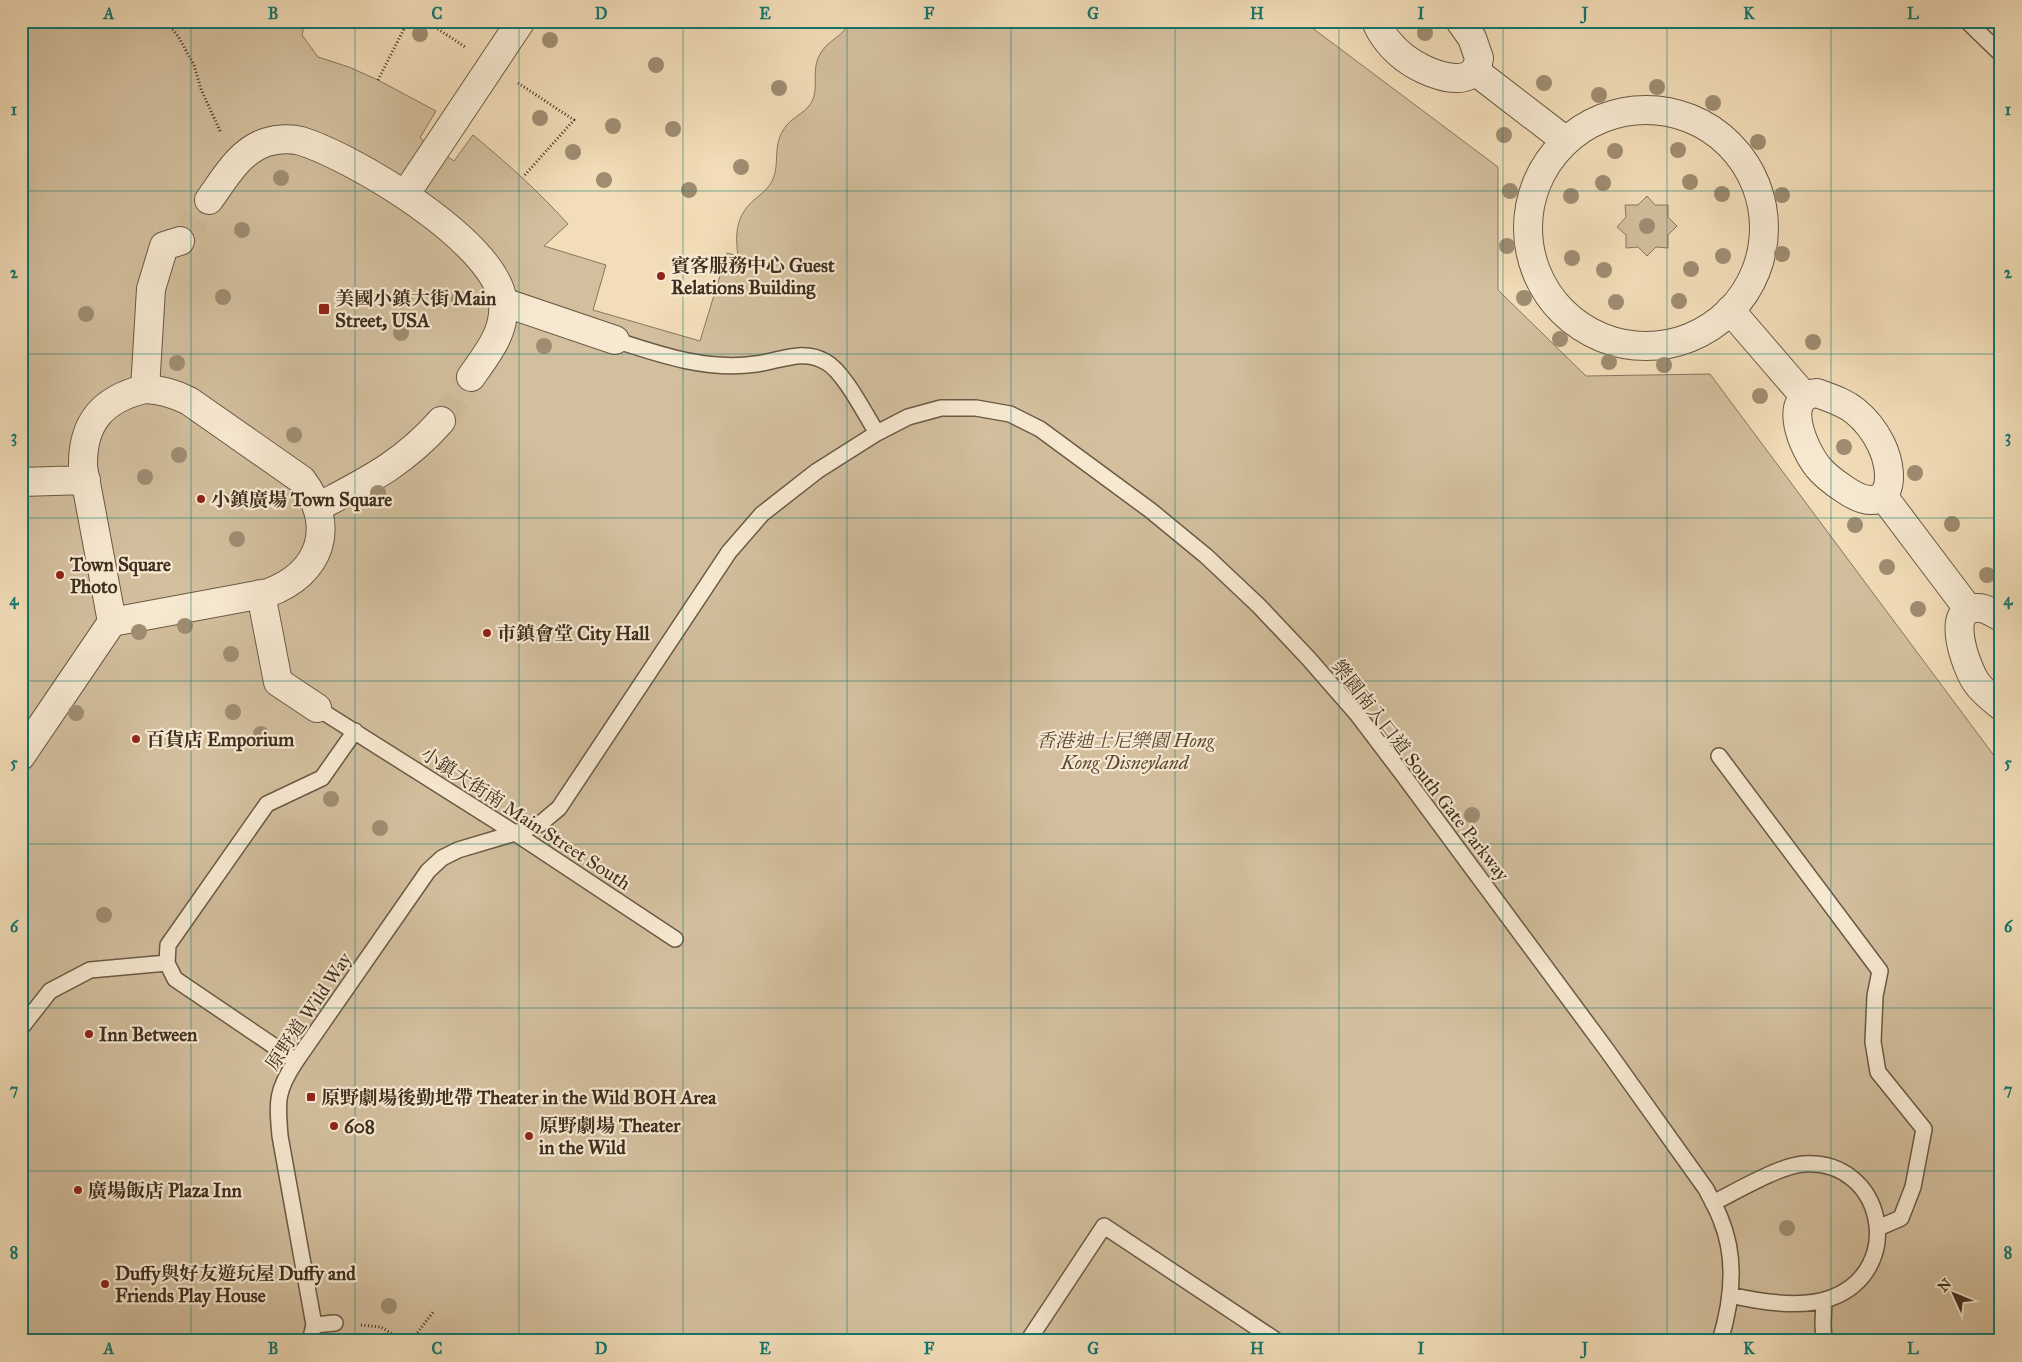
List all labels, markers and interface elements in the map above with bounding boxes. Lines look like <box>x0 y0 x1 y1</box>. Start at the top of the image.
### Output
text: A <box>103 4 115 23</box>
text: B <box>268 4 278 23</box>
text: C <box>432 4 443 23</box>
text: D <box>595 4 608 23</box>
text: E <box>759 4 771 23</box>
text: F <box>924 4 935 23</box>
text: G <box>1087 4 1099 23</box>
text: H <box>1250 4 1264 23</box>
text: I <box>1418 4 1425 23</box>
text: J <box>1580 4 1589 24</box>
text: K <box>1743 4 1755 23</box>
text: L <box>1907 4 1919 23</box>
text: 1 <box>11 100 18 119</box>
text: 1 <box>2005 100 2012 119</box>
place label: 賓客服務中心 Guest Relations Building <box>671 254 835 300</box>
text: 2 <box>10 263 19 282</box>
text: 2 <box>2004 263 2013 282</box>
marker: 賓客服務中心 Guest Relations Building <box>655 270 667 282</box>
place label: 美國小鎮大街 Main Street, USA <box>335 287 497 332</box>
marker: 美國小鎮大街 Main Street, USA <box>317 302 331 316</box>
text: 3 <box>11 427 17 447</box>
text: 3 <box>2005 427 2011 447</box>
place label: 小鎮廣場 Town Square <box>211 488 392 512</box>
marker: 小鎮廣場 Town Square <box>195 493 207 505</box>
place label: Town Square Photo <box>69 553 171 598</box>
marker: Town Square Photo <box>54 569 66 581</box>
text: 4 <box>10 590 20 610</box>
text: 4 <box>2004 590 2014 610</box>
place label: 市鎮會堂 City Hall <box>497 622 651 646</box>
marker: 市鎮會堂 City Hall <box>481 627 493 639</box>
street label: 樂園南入口道 South Gate Parkway <box>1327 655 1515 886</box>
place label: 百貨店 Emporium <box>146 728 294 752</box>
park label: 香港迪士尼樂園 Hong Kong Disneyland <box>1036 729 1216 774</box>
marker: 百貨店 Emporium <box>130 733 142 745</box>
street label: 小鎮大街南 Main Street South <box>416 742 635 895</box>
text: 5 <box>10 753 18 772</box>
text: 5 <box>2004 753 2012 772</box>
text: 6 <box>10 917 19 936</box>
text: 6 <box>2004 917 2013 936</box>
street label: 原野道 Wild Way <box>261 947 357 1074</box>
place label: Inn Between <box>99 1023 198 1046</box>
marker: Inn Between <box>83 1028 95 1040</box>
text: 7 <box>10 1080 19 1099</box>
text: 7 <box>2004 1080 2013 1099</box>
place label: 原野劇場後勤地帶 Theater in the Wild BOH Area <box>321 1086 717 1109</box>
marker: 原野劇場後勤地帶 Theater in the Wild BOH Area <box>305 1091 317 1103</box>
place label: 原野劇場 Theater in the Wild <box>539 1114 681 1159</box>
place label: 608 <box>344 1115 375 1138</box>
marker: 608 <box>328 1120 340 1132</box>
marker: 原野劇場 Theater in the Wild <box>523 1130 535 1142</box>
place label: 廣場飯店 Plaza Inn <box>88 1179 242 1202</box>
marker: 廣場飯店 Plaza Inn <box>72 1184 84 1196</box>
text: 8 <box>10 1243 18 1262</box>
text: 8 <box>2004 1243 2012 1262</box>
place label: Duffy與好友遊玩屋 Duffy and Friends Play House <box>115 1262 356 1308</box>
north arrow <box>1930 1270 1980 1320</box>
text: N <box>1935 1275 1955 1295</box>
marker: Duffy與好友遊玩屋 Duffy and Friends Play House <box>99 1278 111 1290</box>
text: A <box>103 1339 115 1358</box>
text: B <box>268 1339 278 1358</box>
text: C <box>432 1339 443 1358</box>
text: D <box>595 1339 608 1358</box>
text: E <box>759 1339 771 1358</box>
text: F <box>924 1339 935 1358</box>
text: G <box>1087 1339 1099 1358</box>
text: H <box>1250 1339 1264 1358</box>
text: I <box>1418 1339 1425 1358</box>
text: J <box>1580 1339 1589 1359</box>
text: K <box>1743 1339 1755 1358</box>
text: L <box>1907 1339 1919 1358</box>

